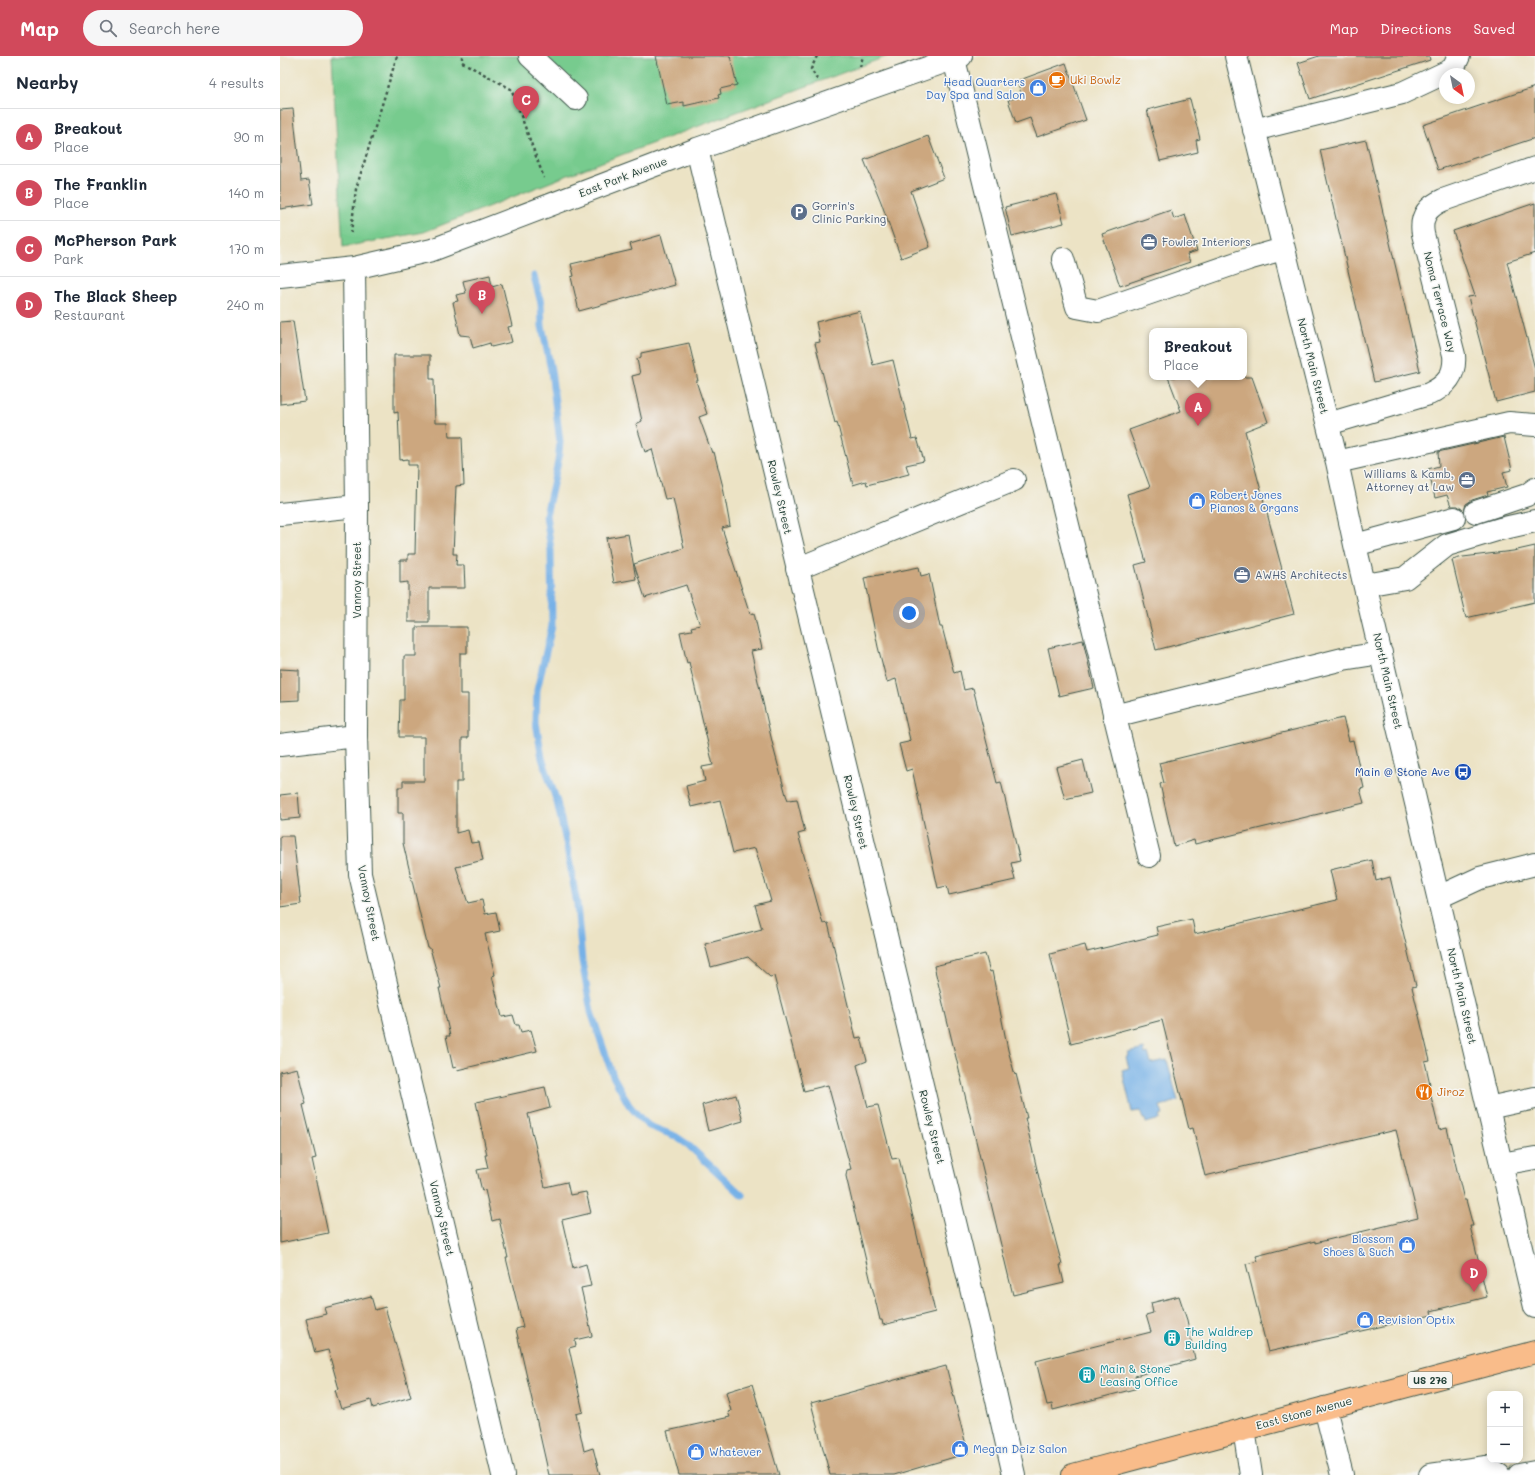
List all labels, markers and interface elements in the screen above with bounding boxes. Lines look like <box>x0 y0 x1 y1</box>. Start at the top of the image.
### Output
search box <box>83 10 363 46</box>
text: Map <box>20 16 59 41</box>
icon: search <box>97 17 119 39</box>
text: Search here <box>129 18 220 38</box>
text: Map <box>1330 19 1358 38</box>
text: Directions <box>1380 19 1451 38</box>
text: Saved <box>1473 19 1515 38</box>
north arrow <box>1439 68 1475 104</box>
cafe icon: Uki Bowlz <box>1047 70 1067 90</box>
text: Nearby <box>16 71 78 93</box>
place label: Uki Bowlz <box>1070 72 1121 87</box>
text: 4 results <box>209 74 264 91</box>
place label: Head Quarters Day Spa and Salon <box>926 74 1025 102</box>
shop icon: Head Quarters Day Spa and Salon <box>1028 78 1048 98</box>
pin: C <box>513 86 539 119</box>
text: Breakout <box>54 118 123 138</box>
text: A <box>24 128 34 145</box>
text: 90 m <box>234 128 264 145</box>
text: Place <box>54 138 89 155</box>
street label: East Park Avenue <box>577 153 669 200</box>
text: The Franklin <box>54 174 147 194</box>
text: B <box>25 184 33 201</box>
text: 140 m <box>228 184 264 201</box>
text: Place <box>54 194 89 211</box>
place label: Gorrin's Clinic Parking <box>812 198 886 226</box>
parking icon: Gorrin's Clinic Parking <box>789 202 809 222</box>
text: McPherson Park <box>54 230 177 250</box>
office icon: Fowler Interiors <box>1139 232 1159 252</box>
place label: Fowler Interiors <box>1162 234 1251 249</box>
text: C <box>24 240 34 257</box>
text: 170 m <box>228 240 264 257</box>
text: Park <box>54 250 83 267</box>
street label: Noma Terrace Way <box>1421 250 1460 354</box>
pin: B <box>469 281 495 314</box>
text: The Black Sheep <box>54 286 177 306</box>
text: D <box>24 296 34 313</box>
text: 240 m <box>227 296 264 313</box>
text: Restaurant <box>54 306 125 323</box>
street label: North Main Street <box>1294 316 1333 416</box>
popup <box>1149 328 1247 380</box>
text: Breakout <box>1164 336 1232 356</box>
text: Place <box>1164 356 1199 373</box>
pin: A <box>1185 393 1211 426</box>
street label: Rowley Street <box>765 458 796 536</box>
place label: Williams & Kamb, Attorney at Law <box>1364 466 1454 494</box>
office icon: Williams & Kamb, Attorney at Law <box>1457 470 1477 490</box>
place label: Robert Jones Pianos & Organs <box>1210 487 1299 515</box>
shop icon: Robert Jones Pianos & Organs <box>1187 491 1207 511</box>
street label: Vannoy Street <box>349 541 364 618</box>
office icon: AWHS Architects <box>1232 565 1252 585</box>
place label: AWHS Architects <box>1255 567 1347 582</box>
your location <box>899 603 919 623</box>
street label: North Main Street <box>1370 631 1407 731</box>
bus stop icon: Main @ Stone Ave <box>1453 762 1473 782</box>
place label: Main @ Stone Ave <box>1355 764 1450 779</box>
street label: Rowley Street <box>841 773 872 851</box>
street label: Vannoy Street <box>355 864 384 942</box>
street label: North Main Street <box>1444 946 1481 1046</box>
restaurant icon: Jiroz <box>1414 1082 1434 1102</box>
place label: Jiroz <box>1437 1084 1465 1099</box>
street label: Rowley Street <box>916 1088 949 1166</box>
street label: Vannoy Street <box>427 1179 458 1257</box>
place label: Blossom Shoes & Such <box>1323 1231 1394 1259</box>
shop icon: Blossom Shoes & Such <box>1397 1235 1417 1255</box>
pin: D <box>1461 1259 1487 1292</box>
shop icon: Revision Optix <box>1355 1310 1375 1330</box>
place label: Revision Optix <box>1378 1312 1456 1327</box>
place label: The Waldrep Building <box>1185 1324 1253 1352</box>
building icon: The Waldrep Building <box>1162 1328 1182 1348</box>
place label: Main & Stone Leasing Office <box>1100 1361 1178 1389</box>
building icon: Main & Stone Leasing Office <box>1077 1365 1097 1385</box>
road number: US 276 <box>1408 1372 1452 1388</box>
map controls <box>1487 1391 1523 1463</box>
button: + <box>1487 1391 1523 1427</box>
street label: East Stone Avenue <box>1254 1392 1354 1433</box>
button: − <box>1487 1427 1523 1463</box>
shop icon: Megan Deiz Salon <box>950 1439 970 1459</box>
place label: Megan Deiz Salon <box>973 1441 1067 1456</box>
shop icon: Whatever <box>686 1442 706 1462</box>
place label: Whatever <box>709 1444 762 1459</box>

